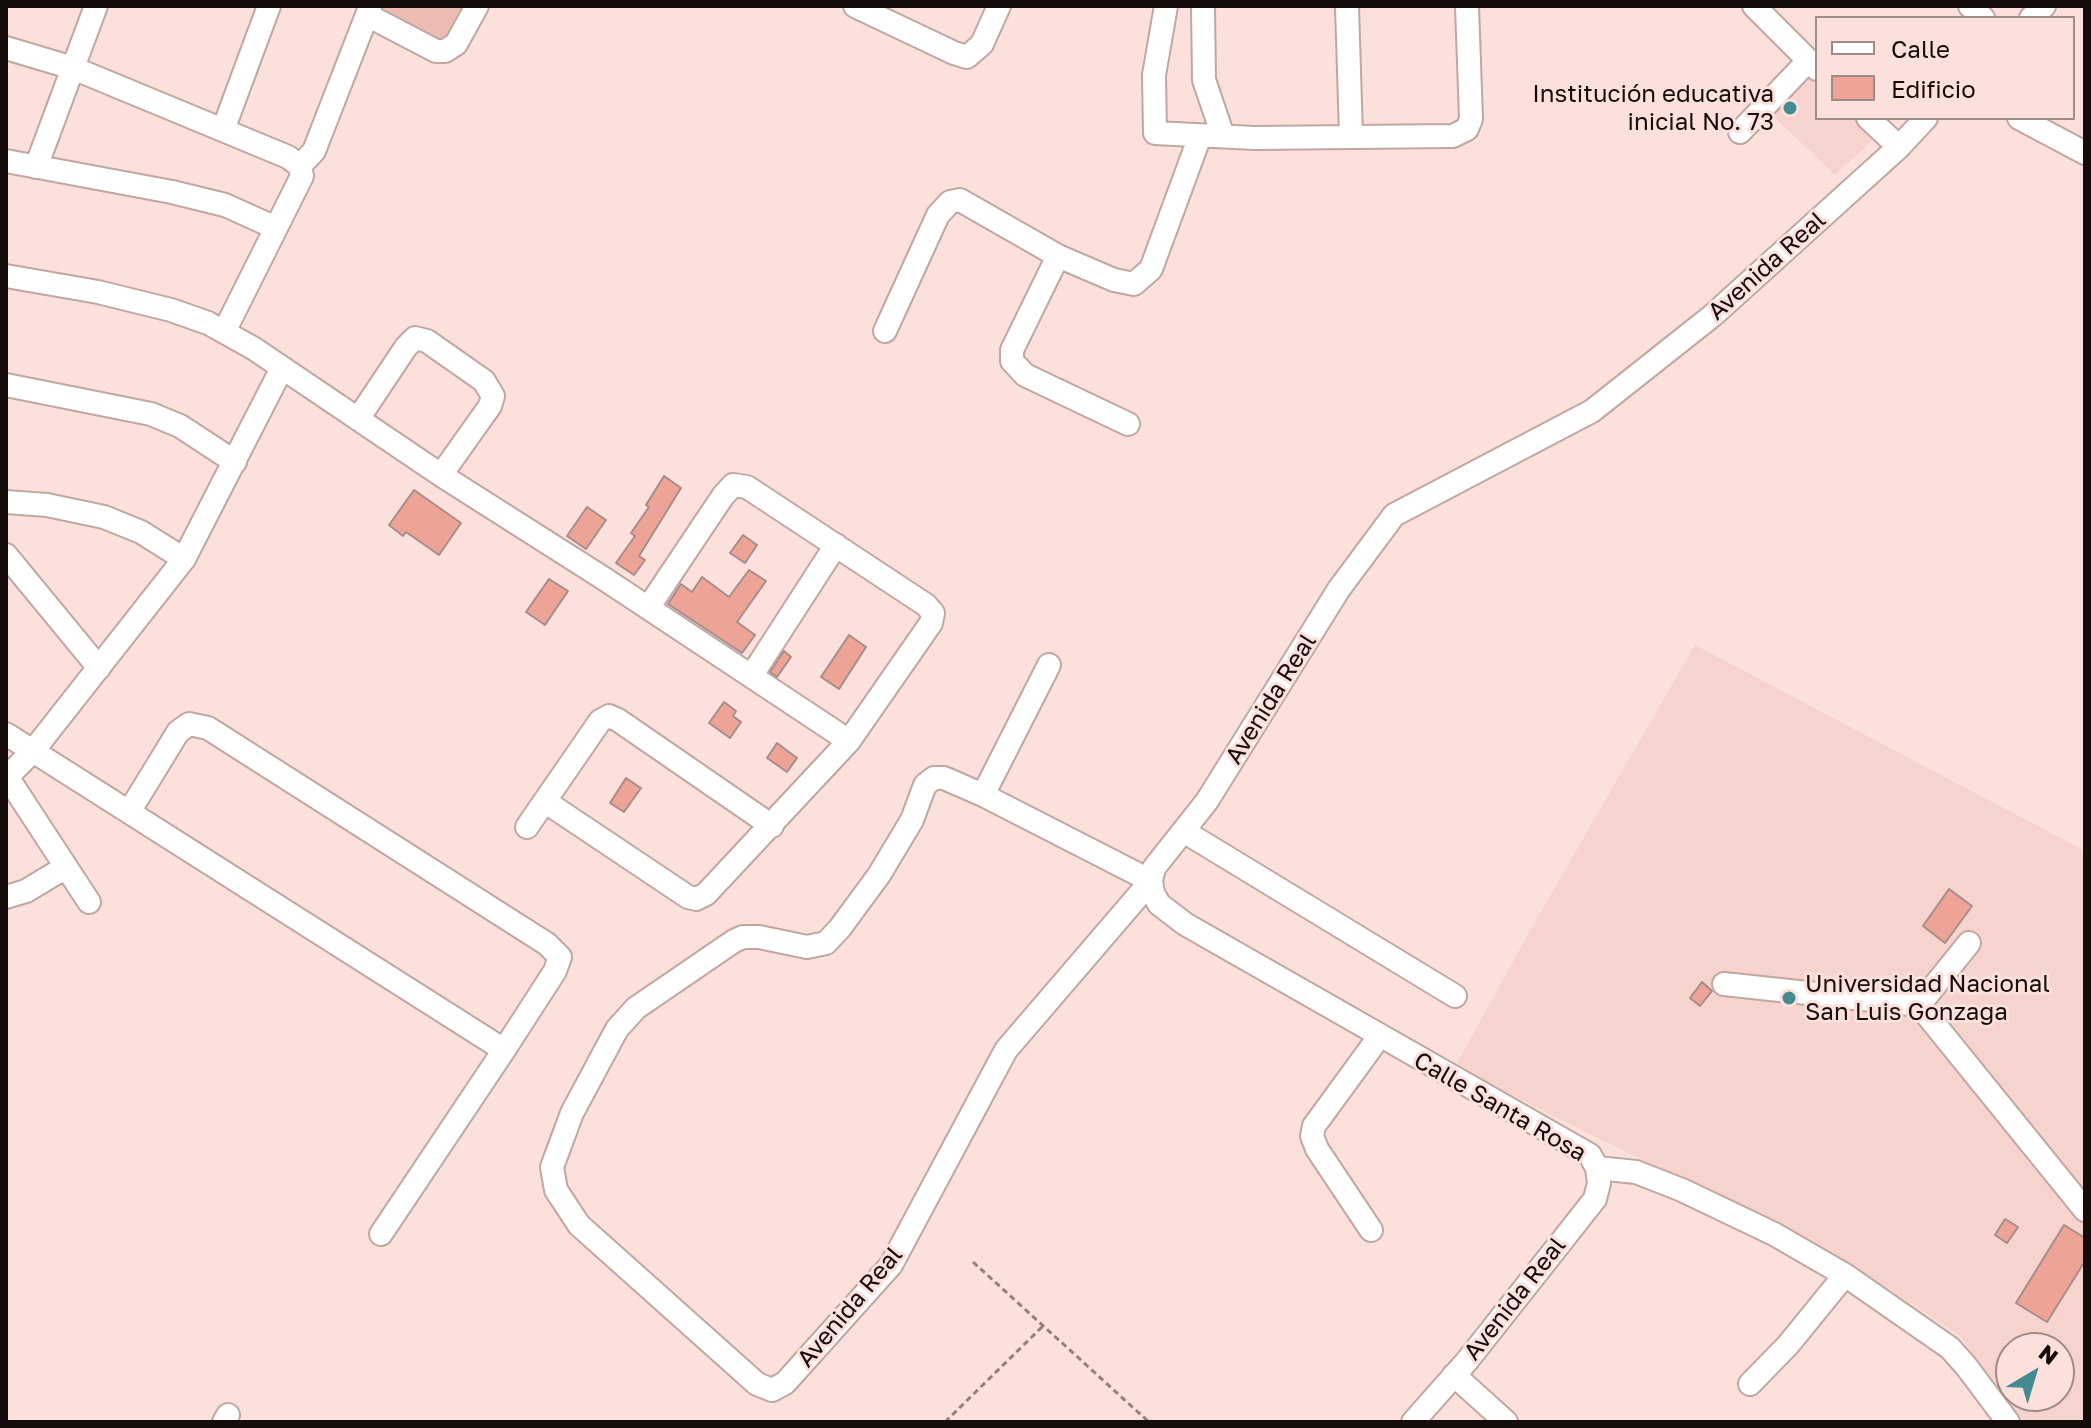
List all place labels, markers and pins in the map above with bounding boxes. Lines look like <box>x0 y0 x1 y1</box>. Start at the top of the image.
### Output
place label: Institución educativa inicial No. 73 <box>1532 80 1774 136</box>
marker: Institución educativa inicial No. 73 <box>1781 99 1799 117</box>
place label: Universidad Nacional San Luis Gonzaga <box>1805 970 2050 1026</box>
marker: Universidad Nacional San Luis Gonzaga <box>1780 989 1798 1007</box>

